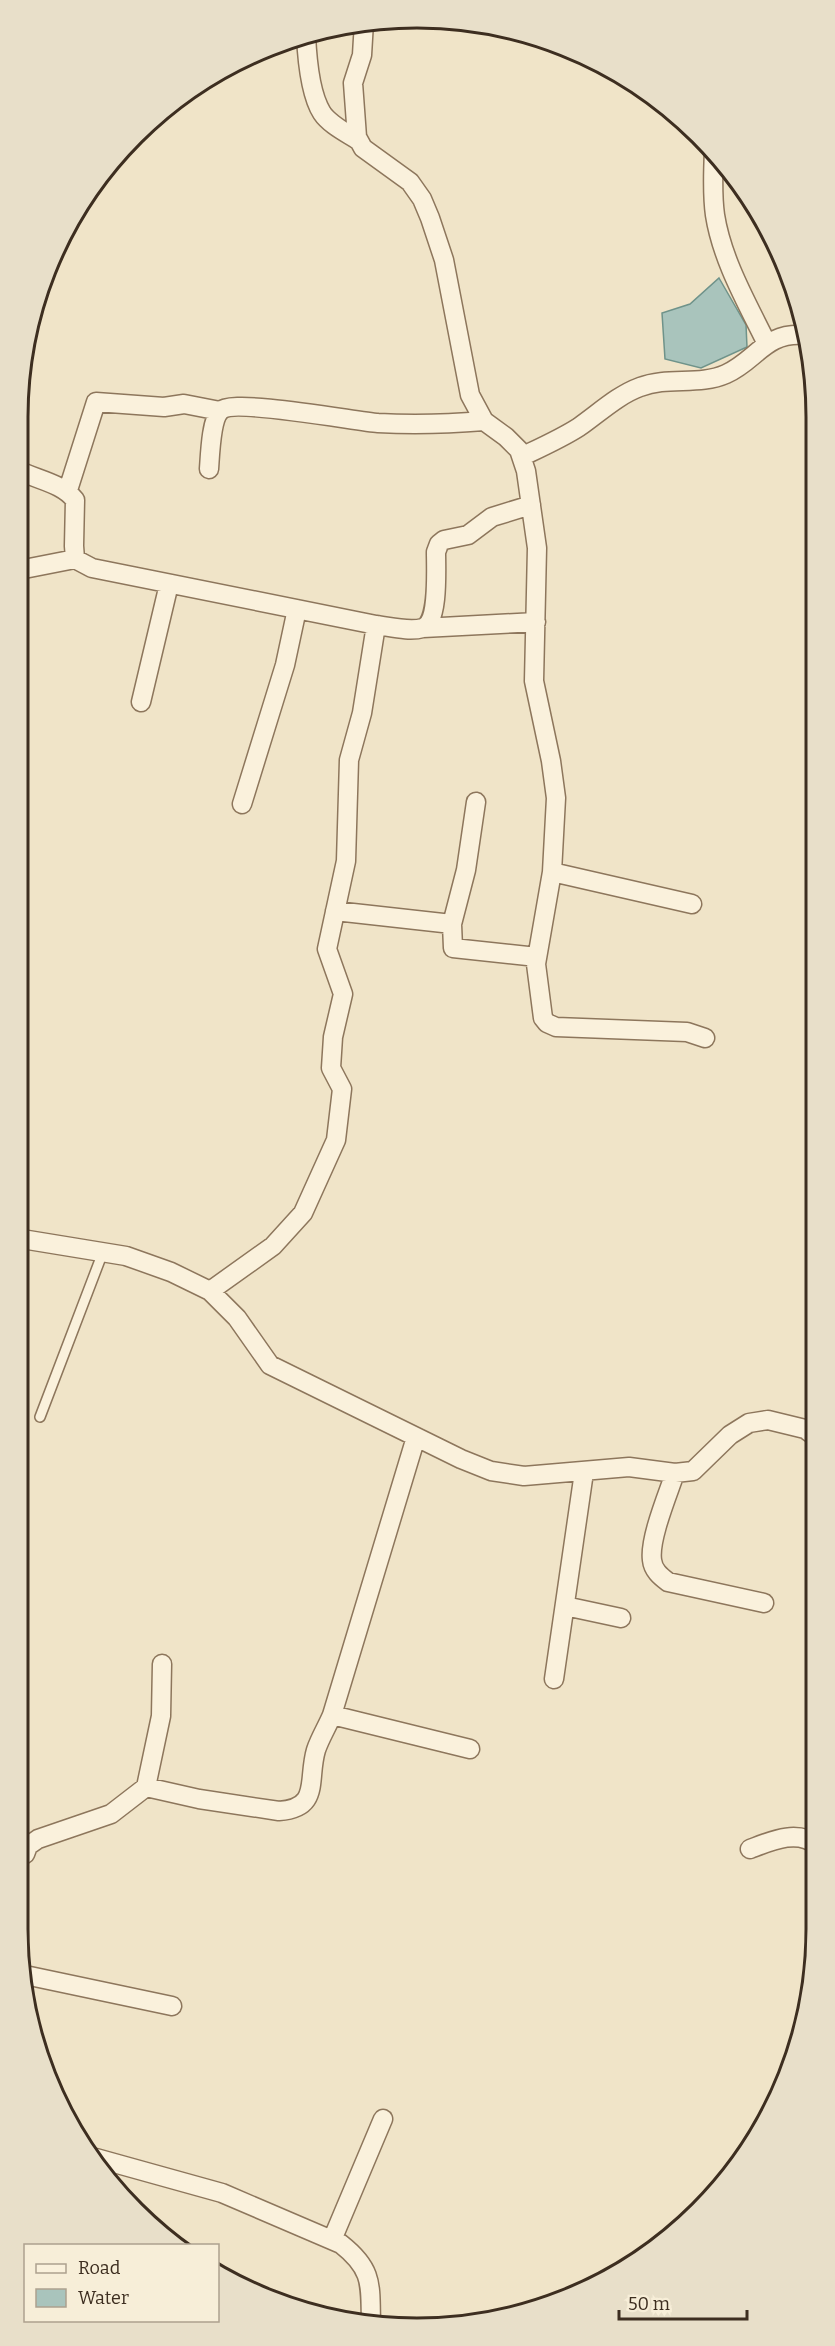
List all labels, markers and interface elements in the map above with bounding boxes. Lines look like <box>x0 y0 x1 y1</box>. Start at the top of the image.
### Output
legend <box>24 2244 219 2322</box>
text: Road <box>78 2257 121 2279</box>
scale bar <box>619 2283 746 2321</box>
text: Water <box>78 2287 129 2309</box>
text: 50 m <box>628 2293 670 2315</box>

